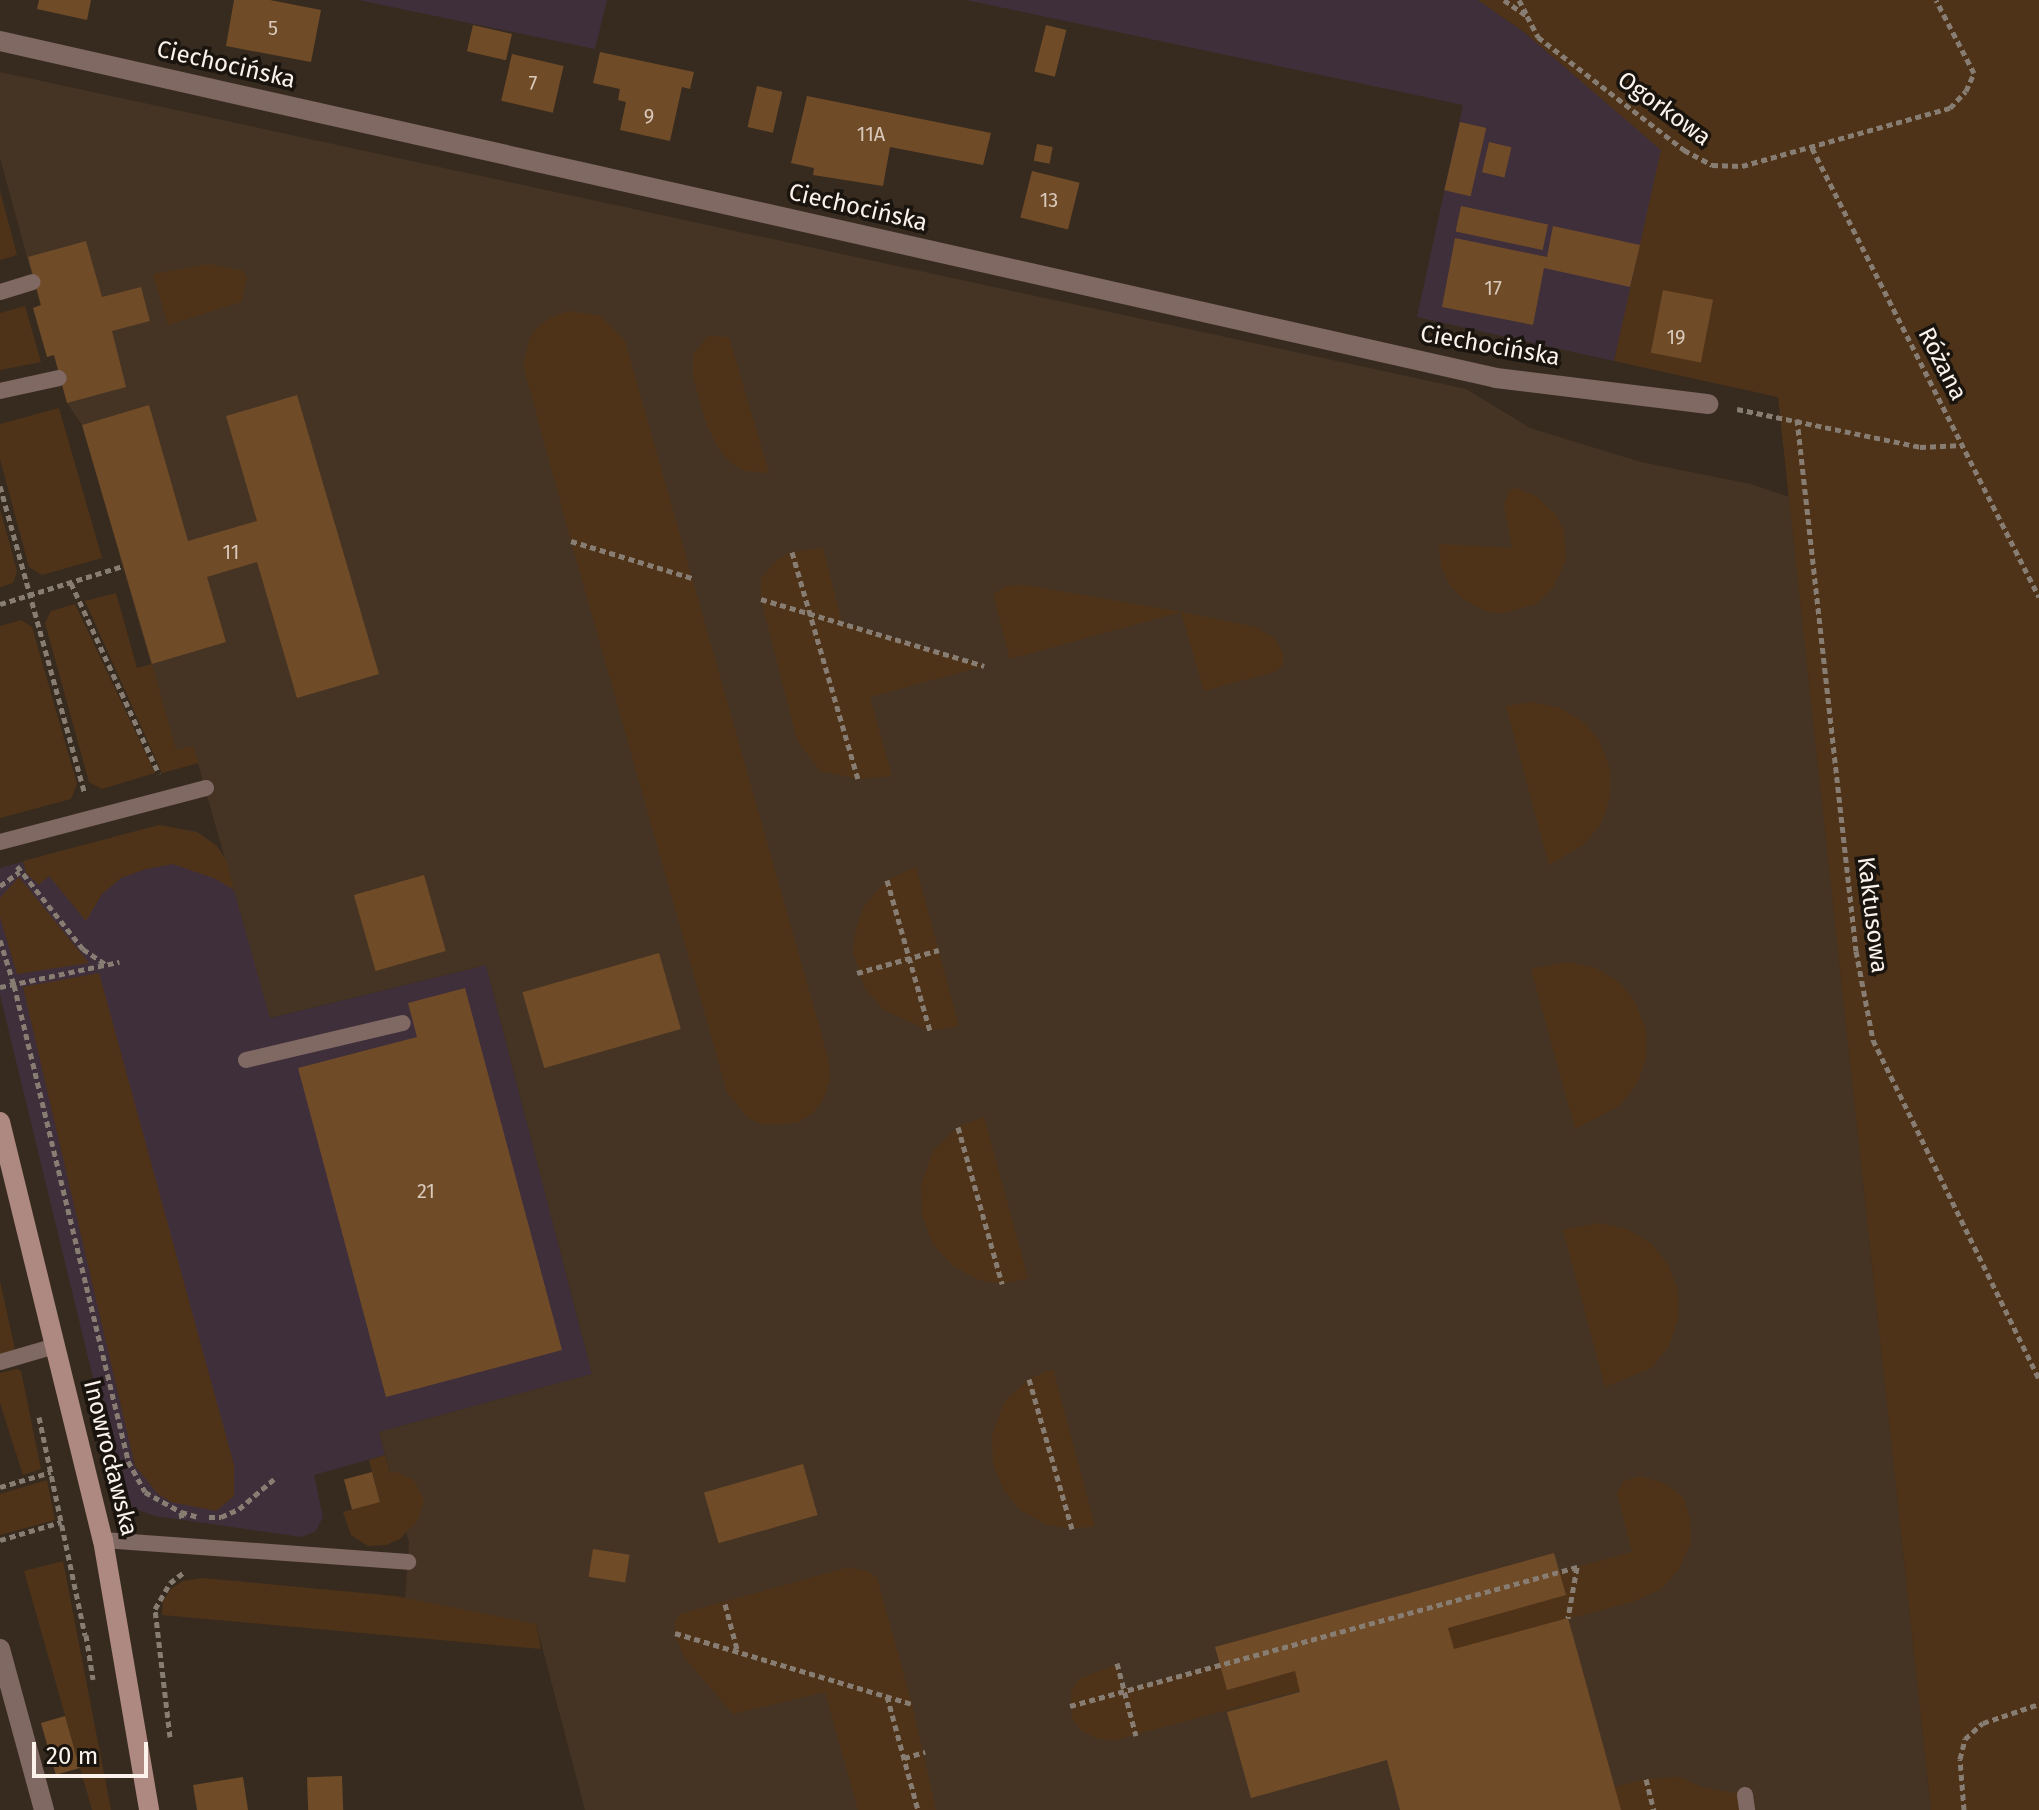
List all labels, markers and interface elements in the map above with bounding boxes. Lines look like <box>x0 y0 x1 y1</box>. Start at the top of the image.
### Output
house number: 5 <box>268 16 278 40</box>
street label: Ciechocińska <box>154 35 298 95</box>
street label: Ogorkowa <box>1612 66 1716 152</box>
house number: 7 <box>529 71 537 95</box>
house number: 9 <box>644 104 654 128</box>
house number: 11A <box>857 122 885 146</box>
street label: Ciechocińska <box>786 178 930 238</box>
house number: 13 <box>1040 188 1058 212</box>
house number: 17 <box>1484 276 1502 300</box>
street label: Ciechocińska <box>1418 320 1562 372</box>
street label: Różana <box>1911 323 1973 405</box>
house number: 19 <box>1666 325 1686 349</box>
house number: 11 <box>222 540 240 564</box>
street label: Kaktusowa <box>1851 855 1893 975</box>
house number: 21 <box>417 1179 435 1203</box>
street label: Inowrocławska <box>77 1377 143 1539</box>
scale bar <box>36 1726 152 1776</box>
text: 20 m <box>46 1742 98 1770</box>

